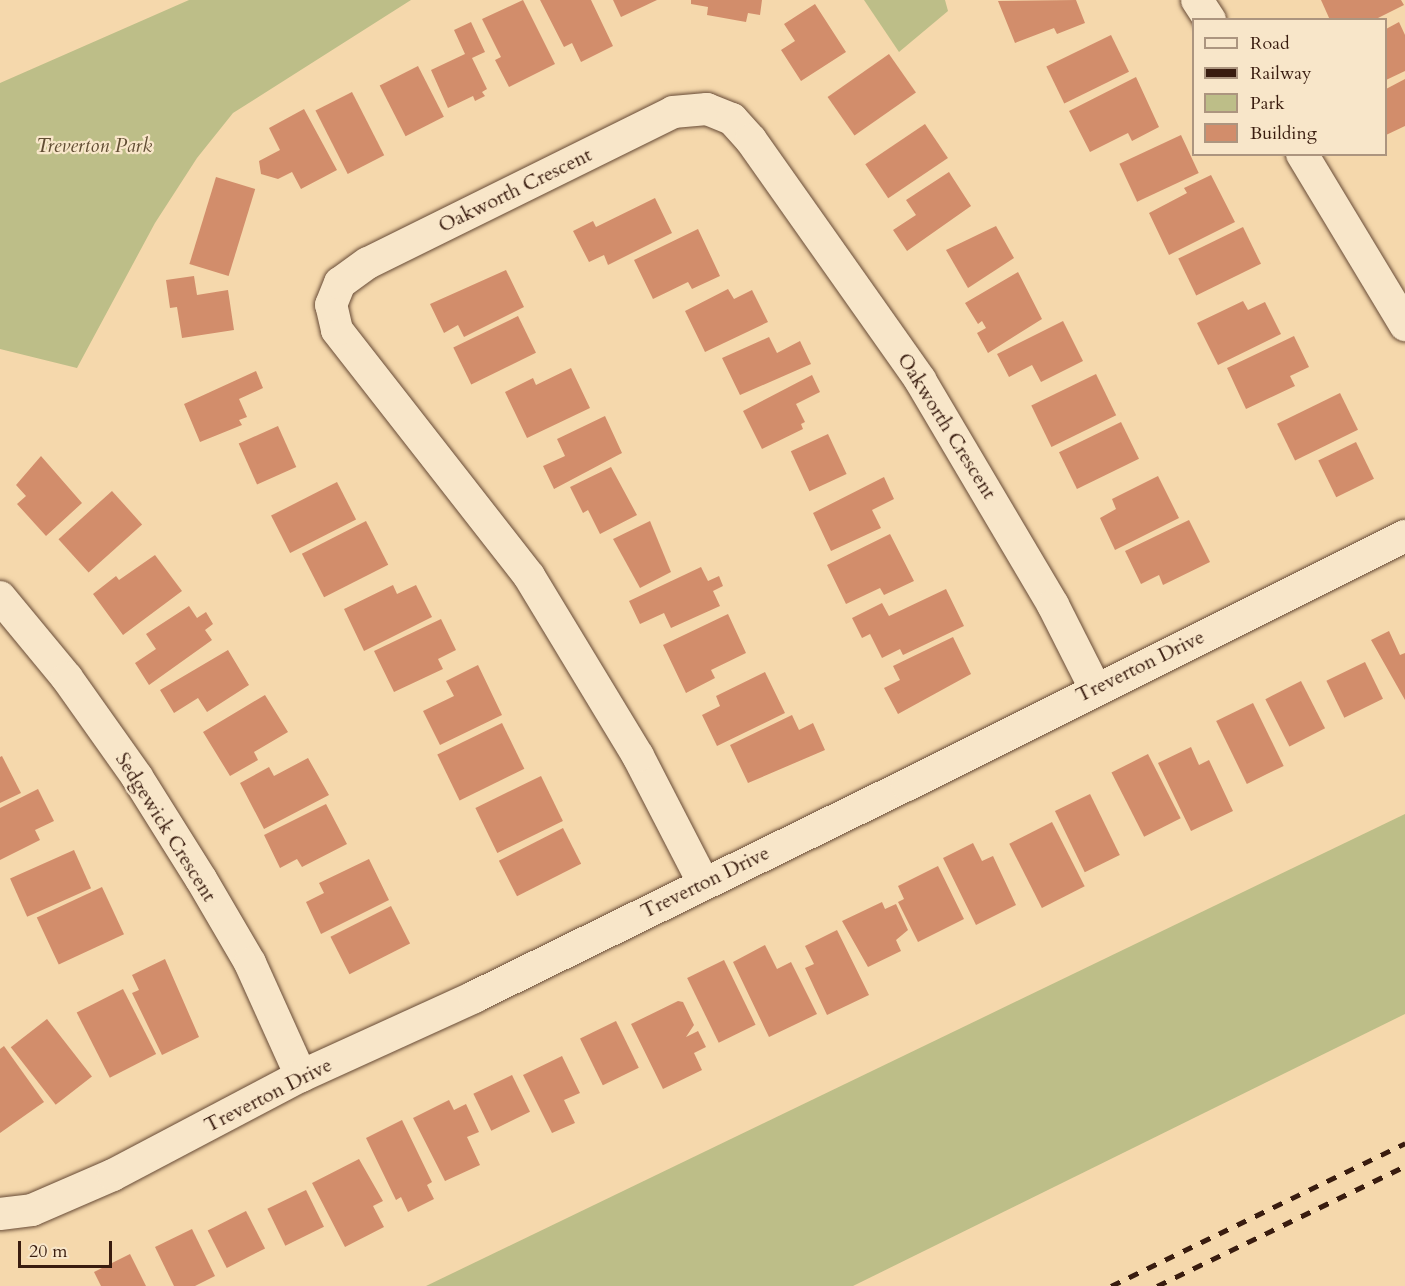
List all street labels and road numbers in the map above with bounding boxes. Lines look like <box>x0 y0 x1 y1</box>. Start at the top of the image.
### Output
street label: Oakworth Crescent <box>434 142 596 238</box>
street label: Oakworth Crescent <box>892 349 1002 503</box>
street label: Treverton Drive <box>1072 625 1208 707</box>
street label: Sedgewick Crescent <box>110 748 222 906</box>
street label: Treverton Drive <box>637 841 773 923</box>
street label: Treverton Drive <box>200 1053 336 1137</box>

